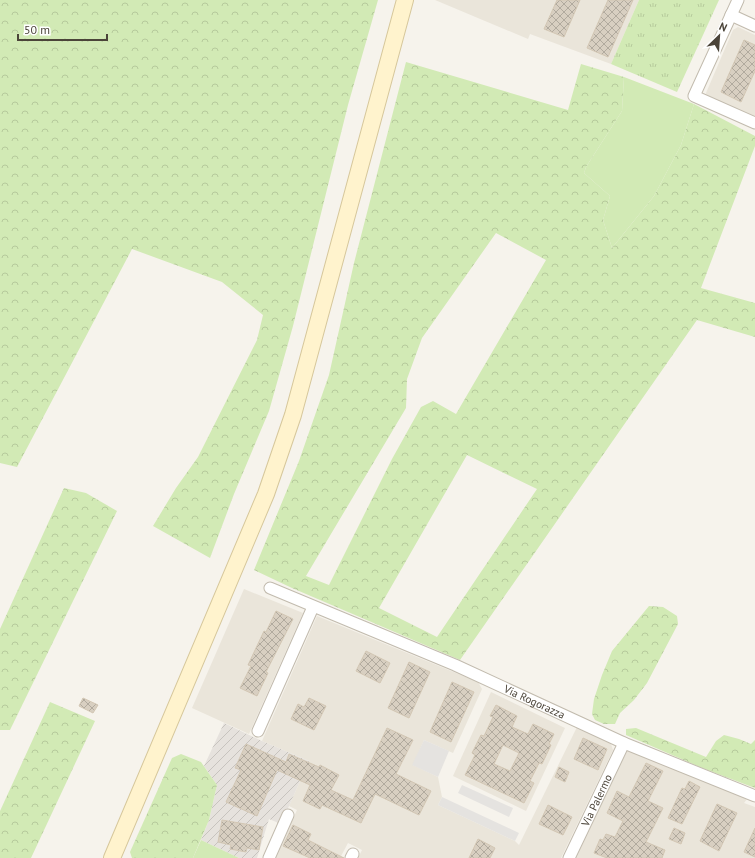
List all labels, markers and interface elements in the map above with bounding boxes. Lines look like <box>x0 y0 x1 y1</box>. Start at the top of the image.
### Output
scale bar <box>18 16 107 42</box>
north arrow <box>699 16 739 56</box>
text: N <box>717 19 729 35</box>
text: 50 m <box>24 22 50 37</box>
street label: Via Rogorazza <box>501 681 567 722</box>
street label: Via Palermo <box>578 772 615 830</box>

